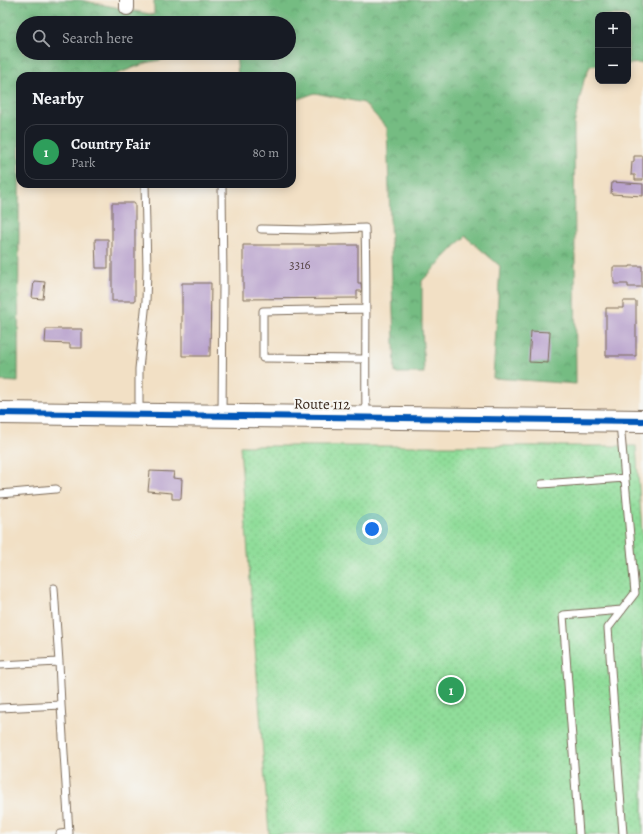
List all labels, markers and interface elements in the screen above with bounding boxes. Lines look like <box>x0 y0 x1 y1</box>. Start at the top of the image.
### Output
map controls <box>595 12 631 84</box>
button: + <box>595 12 631 48</box>
search box <box>16 16 296 60</box>
icon: search <box>30 27 52 49</box>
text: Search here <box>62 28 133 48</box>
button: − <box>595 48 631 84</box>
text: Nearby <box>32 87 83 110</box>
text: Country Fair <box>71 134 150 154</box>
text: 1 <box>44 144 48 161</box>
text: 80 m <box>252 144 279 161</box>
text: Park <box>71 154 95 171</box>
house number: 3316 <box>289 256 311 273</box>
street label: Route 112 <box>294 394 350 414</box>
your location <box>362 519 382 539</box>
pin: 1 <box>438 675 464 705</box>

